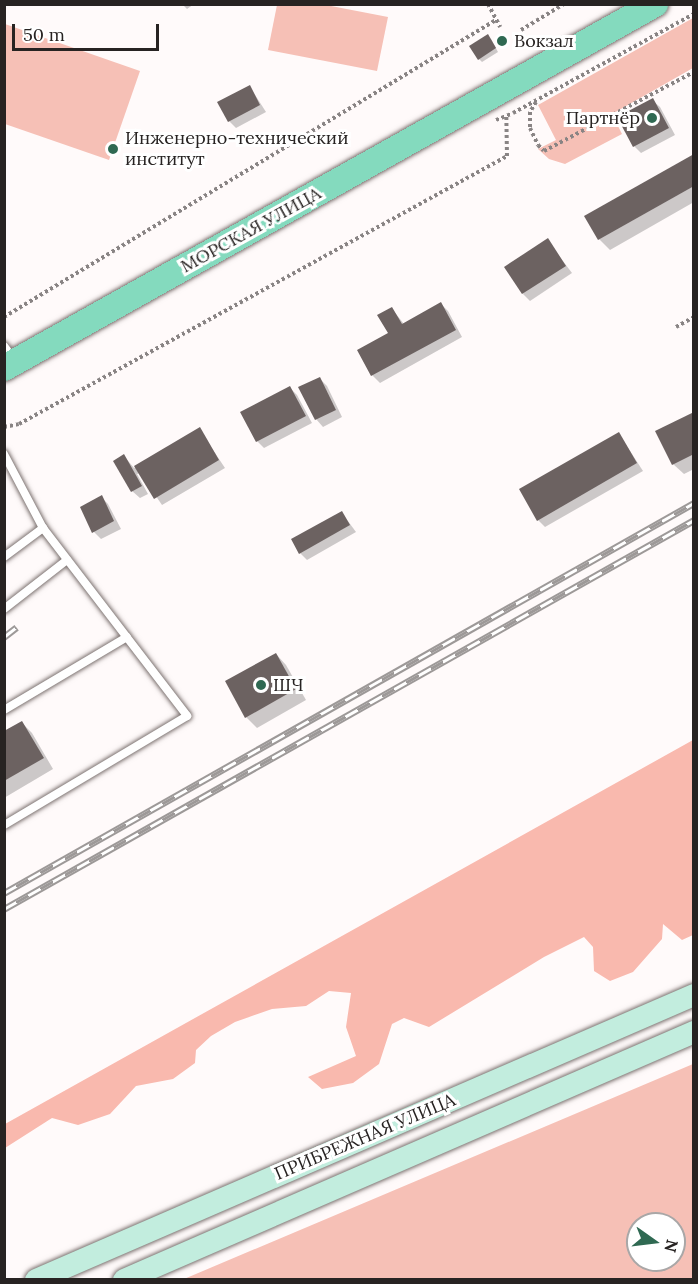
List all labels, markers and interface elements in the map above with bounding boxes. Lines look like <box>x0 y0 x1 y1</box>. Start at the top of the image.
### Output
scale bar <box>15 12 162 50</box>
text: 50 m <box>23 23 65 46</box>
place label: Вокзал <box>514 30 574 52</box>
marker: Вокзал <box>495 34 509 48</box>
place label: Партнёр <box>566 107 640 129</box>
marker: Партнёр <box>645 111 659 125</box>
place label: Инженерно-технический институт <box>125 128 348 170</box>
marker: Инженерно-технический институт <box>106 142 120 156</box>
street label: МОРСКАЯ УЛИЦА <box>177 182 325 278</box>
place label: ШЧ <box>273 674 304 696</box>
marker: ШЧ <box>254 678 268 692</box>
street label: ПРИБРЕЖНАЯ УЛИЦА <box>271 1089 459 1185</box>
north arrow <box>626 1212 686 1272</box>
text: N <box>660 1237 683 1254</box>

